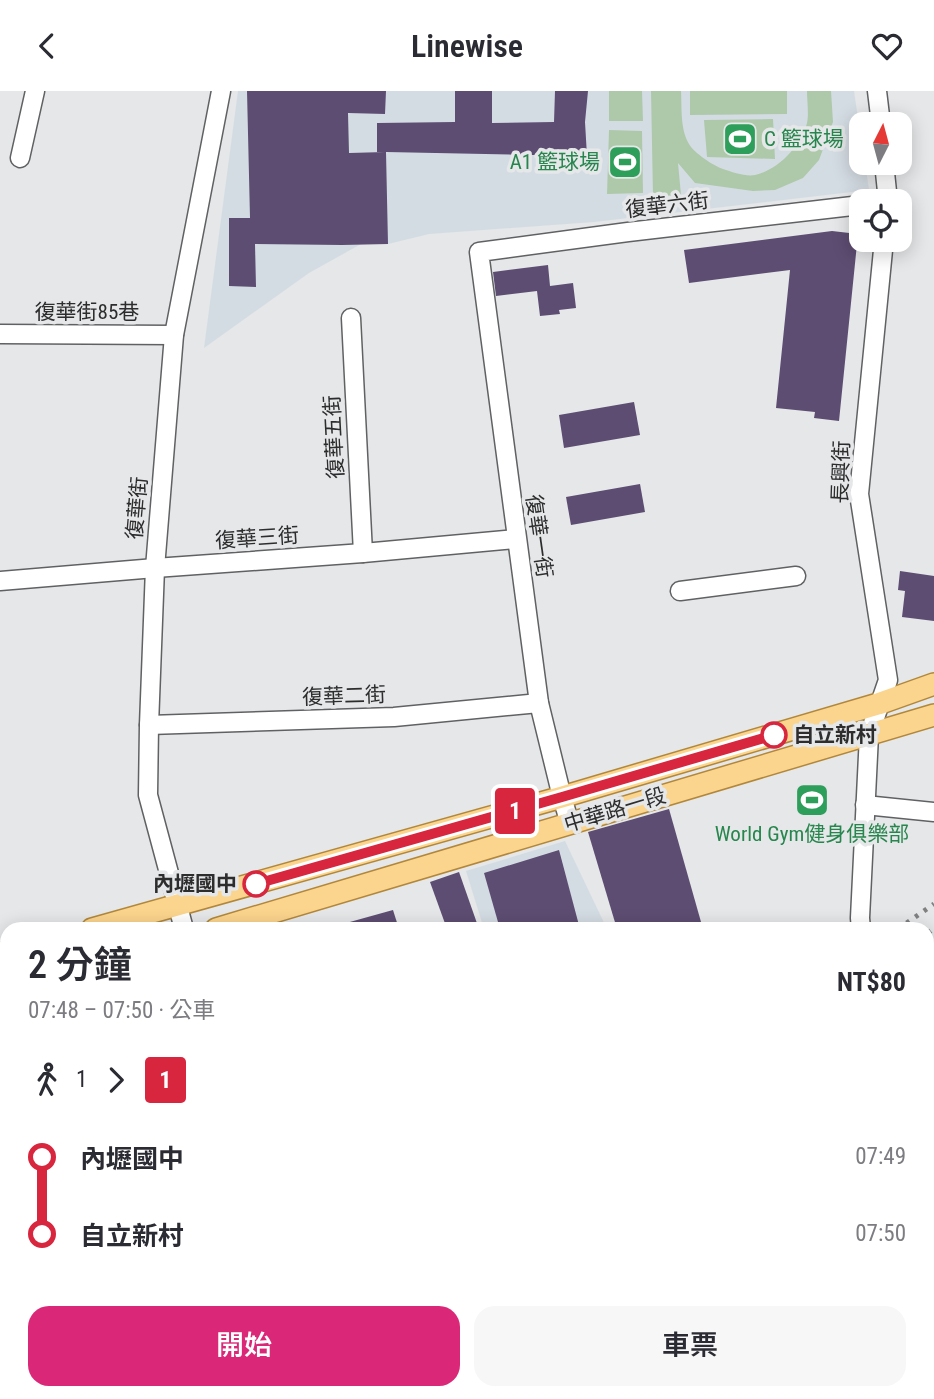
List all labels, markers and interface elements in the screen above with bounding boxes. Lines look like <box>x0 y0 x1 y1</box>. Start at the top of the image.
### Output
icon: back <box>28 27 66 65</box>
text: Linewise <box>411 27 523 65</box>
icon: heart <box>868 27 906 65</box>
north arrow <box>849 112 912 175</box>
map controls <box>849 112 912 252</box>
sports icon: C 籃球場 <box>721 120 759 158</box>
place label: C 籃球場 <box>764 127 844 151</box>
sports icon: A1 籃球場 <box>606 143 644 181</box>
place label: A1 籃球場 <box>510 150 600 174</box>
street label: 復華六街 <box>624 188 710 222</box>
button: locate <box>849 189 912 252</box>
street label: 復華街85巷 <box>35 300 139 324</box>
street label: 復華五街 <box>320 394 348 480</box>
street label: 長興街 <box>828 440 854 504</box>
street label: 復華街 <box>122 476 152 540</box>
street label: 復華一街 <box>521 493 557 579</box>
street label: 復華三街 <box>214 523 300 553</box>
street label: 復華二街 <box>302 683 386 709</box>
marker: 自立新村 <box>761 722 787 748</box>
place label: 自立新村 <box>793 723 877 747</box>
sports icon: World Gym健身俱樂部 <box>793 781 831 819</box>
street label: 中華路一段 <box>561 783 669 837</box>
line badge: 1 <box>492 788 538 834</box>
text: 1 <box>509 797 521 825</box>
place label: World Gym健身俱樂部 <box>715 822 909 846</box>
marker: 內壢國中 <box>243 871 269 897</box>
place label: 內壢國中 <box>153 872 237 896</box>
text: 2 分鐘 <box>28 943 132 987</box>
text: NT$80 <box>837 967 906 997</box>
text: 07:48 – 07:50 · 公車 <box>28 997 215 1024</box>
icon: walk <box>28 1061 66 1099</box>
icon: forward <box>97 1061 135 1099</box>
text: 1 <box>76 1066 87 1093</box>
text: 1 <box>159 1066 172 1094</box>
text: 07:49 <box>855 1143 906 1170</box>
text: 內壢國中 <box>80 1144 184 1174</box>
text: 07:50 <box>855 1220 906 1247</box>
text: 自立新村 <box>80 1221 184 1251</box>
button: 開始 <box>28 1306 460 1386</box>
button: 車票 <box>474 1306 906 1386</box>

